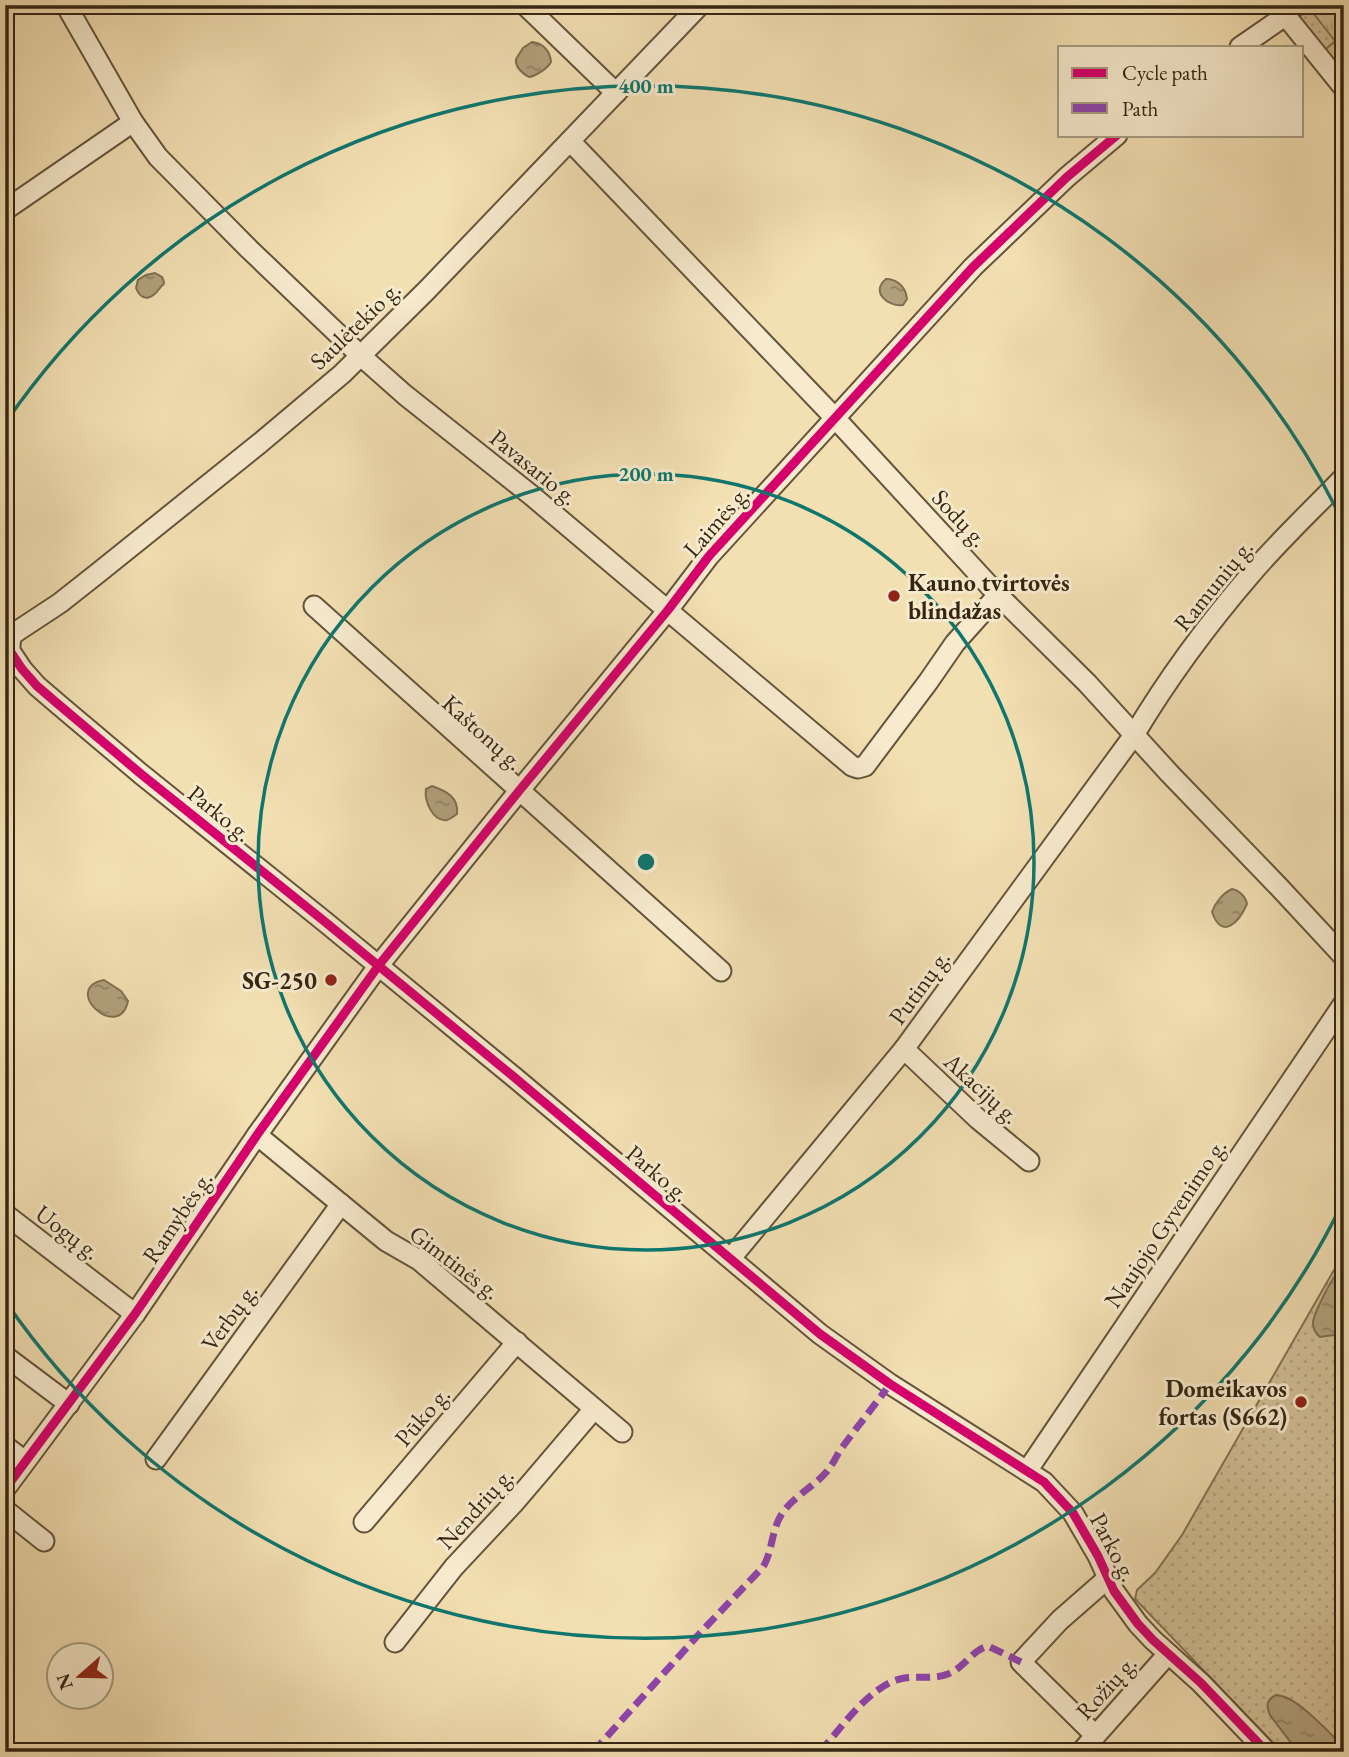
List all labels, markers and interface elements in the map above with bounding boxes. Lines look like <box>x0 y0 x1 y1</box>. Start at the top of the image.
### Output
legend <box>1058 46 1304 136</box>
text: Cycle path <box>1122 59 1208 86</box>
text: 400 m <box>618 72 674 99</box>
text: Path <box>1122 95 1159 122</box>
street label: Saulėtekio g. <box>303 274 407 376</box>
street label: Pavasario g. <box>484 422 584 512</box>
text: 200 m <box>618 460 674 487</box>
street label: Laimės g. <box>676 478 756 564</box>
street label: Sodų g. <box>925 482 995 554</box>
street label: Ramunių g. <box>1166 533 1260 637</box>
place label: Kauno tvirtovės blindažas <box>908 567 1070 626</box>
marker: Kauno tvirtovės blindažas <box>886 588 902 604</box>
street label: Kaštonų g. <box>436 687 530 777</box>
street label: Parko g. <box>182 778 258 848</box>
centre of rings <box>634 850 658 874</box>
street label: Putinų g. <box>881 943 957 1031</box>
place label: SG-250 <box>242 965 317 996</box>
marker: SG-250 <box>323 972 339 988</box>
street label: Akacijų g. <box>937 1045 1027 1130</box>
street label: Naujojo Gyvenimo g. <box>1097 1132 1233 1314</box>
street label: Parko g. <box>620 1137 696 1209</box>
street label: Ramybės g. <box>135 1165 219 1269</box>
street label: Uogų g. <box>29 1198 107 1266</box>
street label: Gimtinės g. <box>403 1218 507 1306</box>
street label: Verbų g. <box>194 1277 264 1357</box>
place label: Domeikavos fortas (S662) <box>1159 1373 1287 1432</box>
street label: Pūko g. <box>387 1379 457 1453</box>
marker: Domeikavos fortas (S662) <box>1293 1394 1309 1410</box>
street label: Nendrių g. <box>430 1460 520 1556</box>
street label: Parko g. <box>1083 1507 1145 1587</box>
north arrow <box>46 1642 116 1712</box>
street label: Rožių g. <box>1069 1648 1143 1726</box>
text: N <box>50 1670 79 1693</box>

